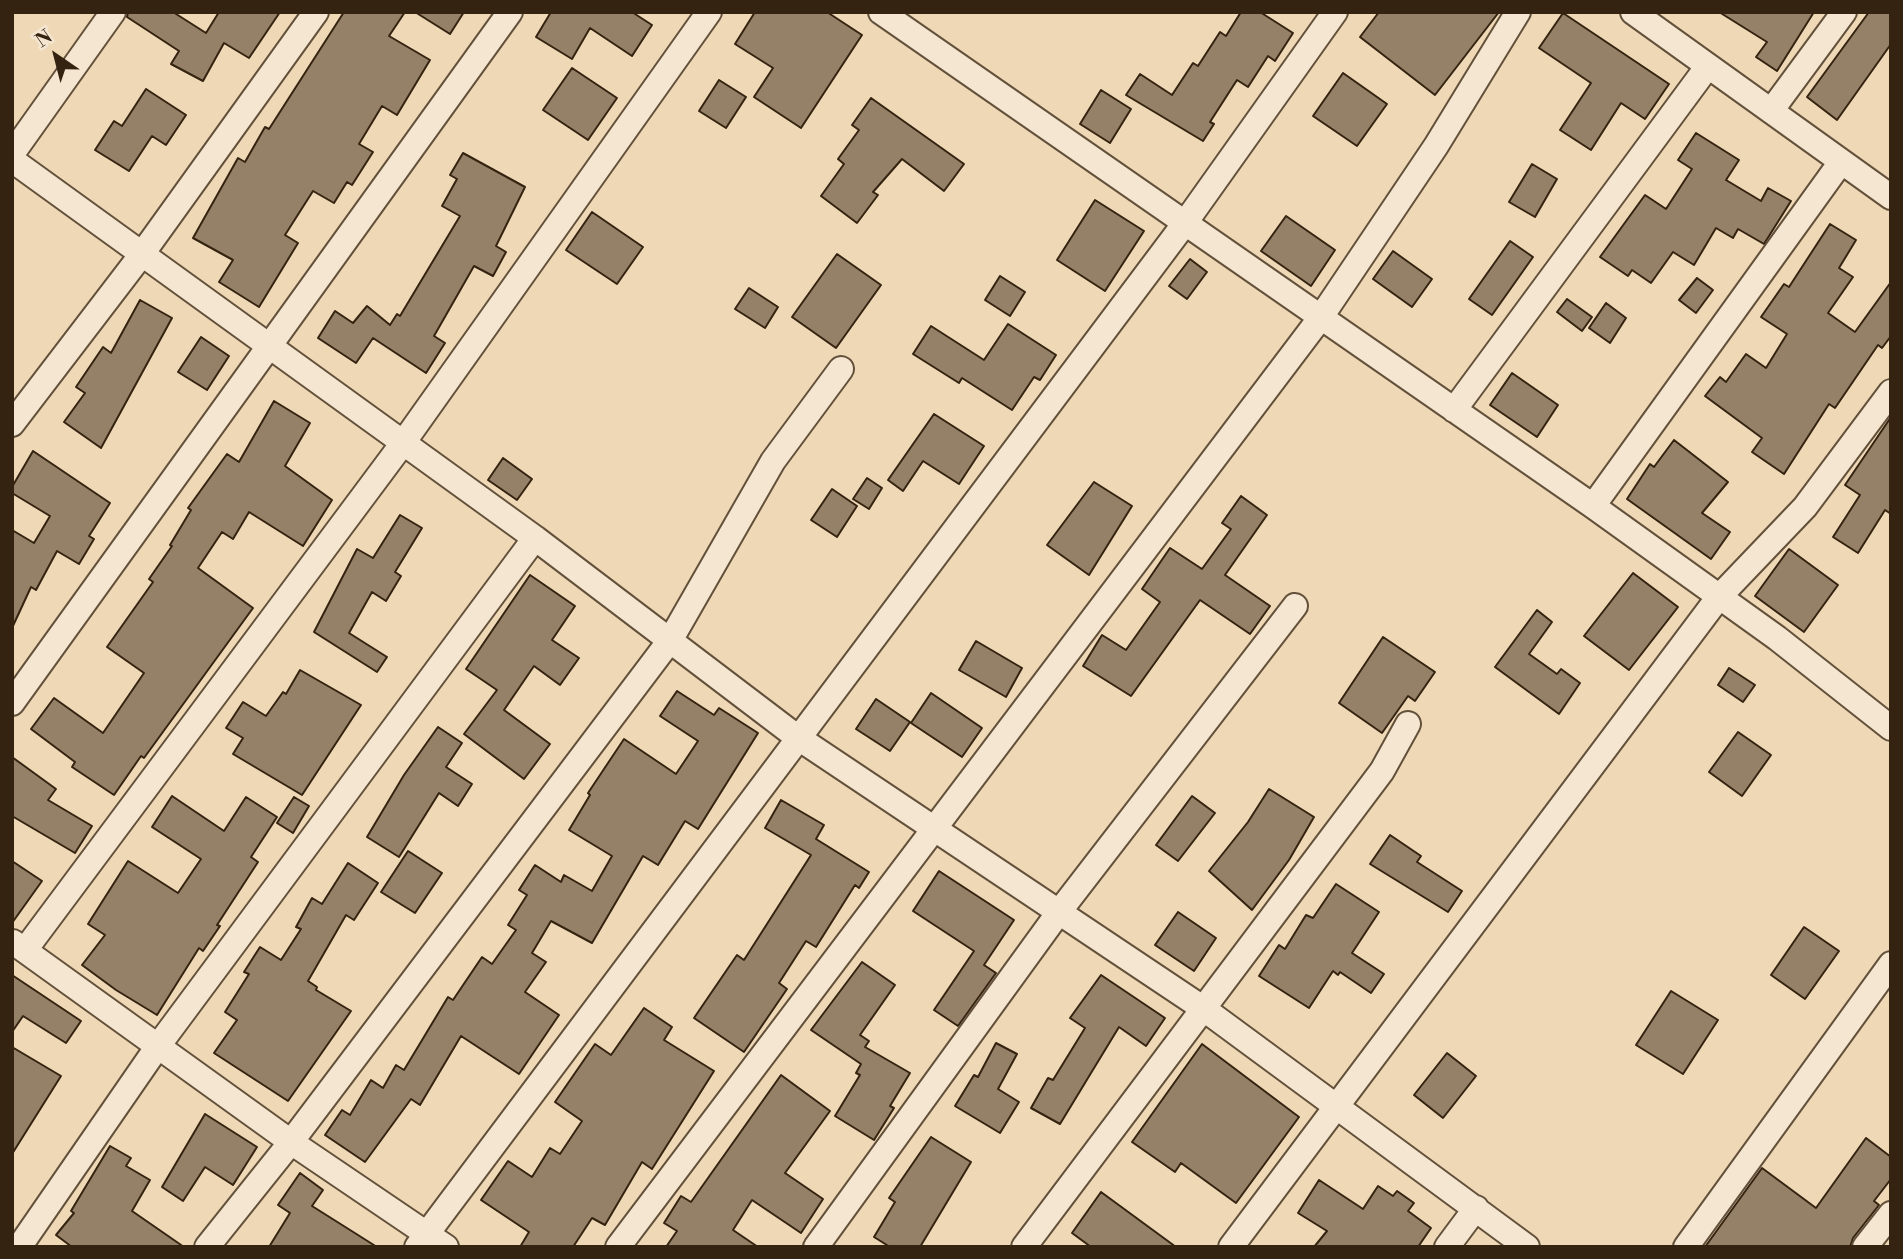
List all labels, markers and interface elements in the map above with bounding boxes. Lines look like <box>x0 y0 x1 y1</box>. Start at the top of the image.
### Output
north arrow <box>21 21 91 91</box>
text: N <box>31 25 57 53</box>

